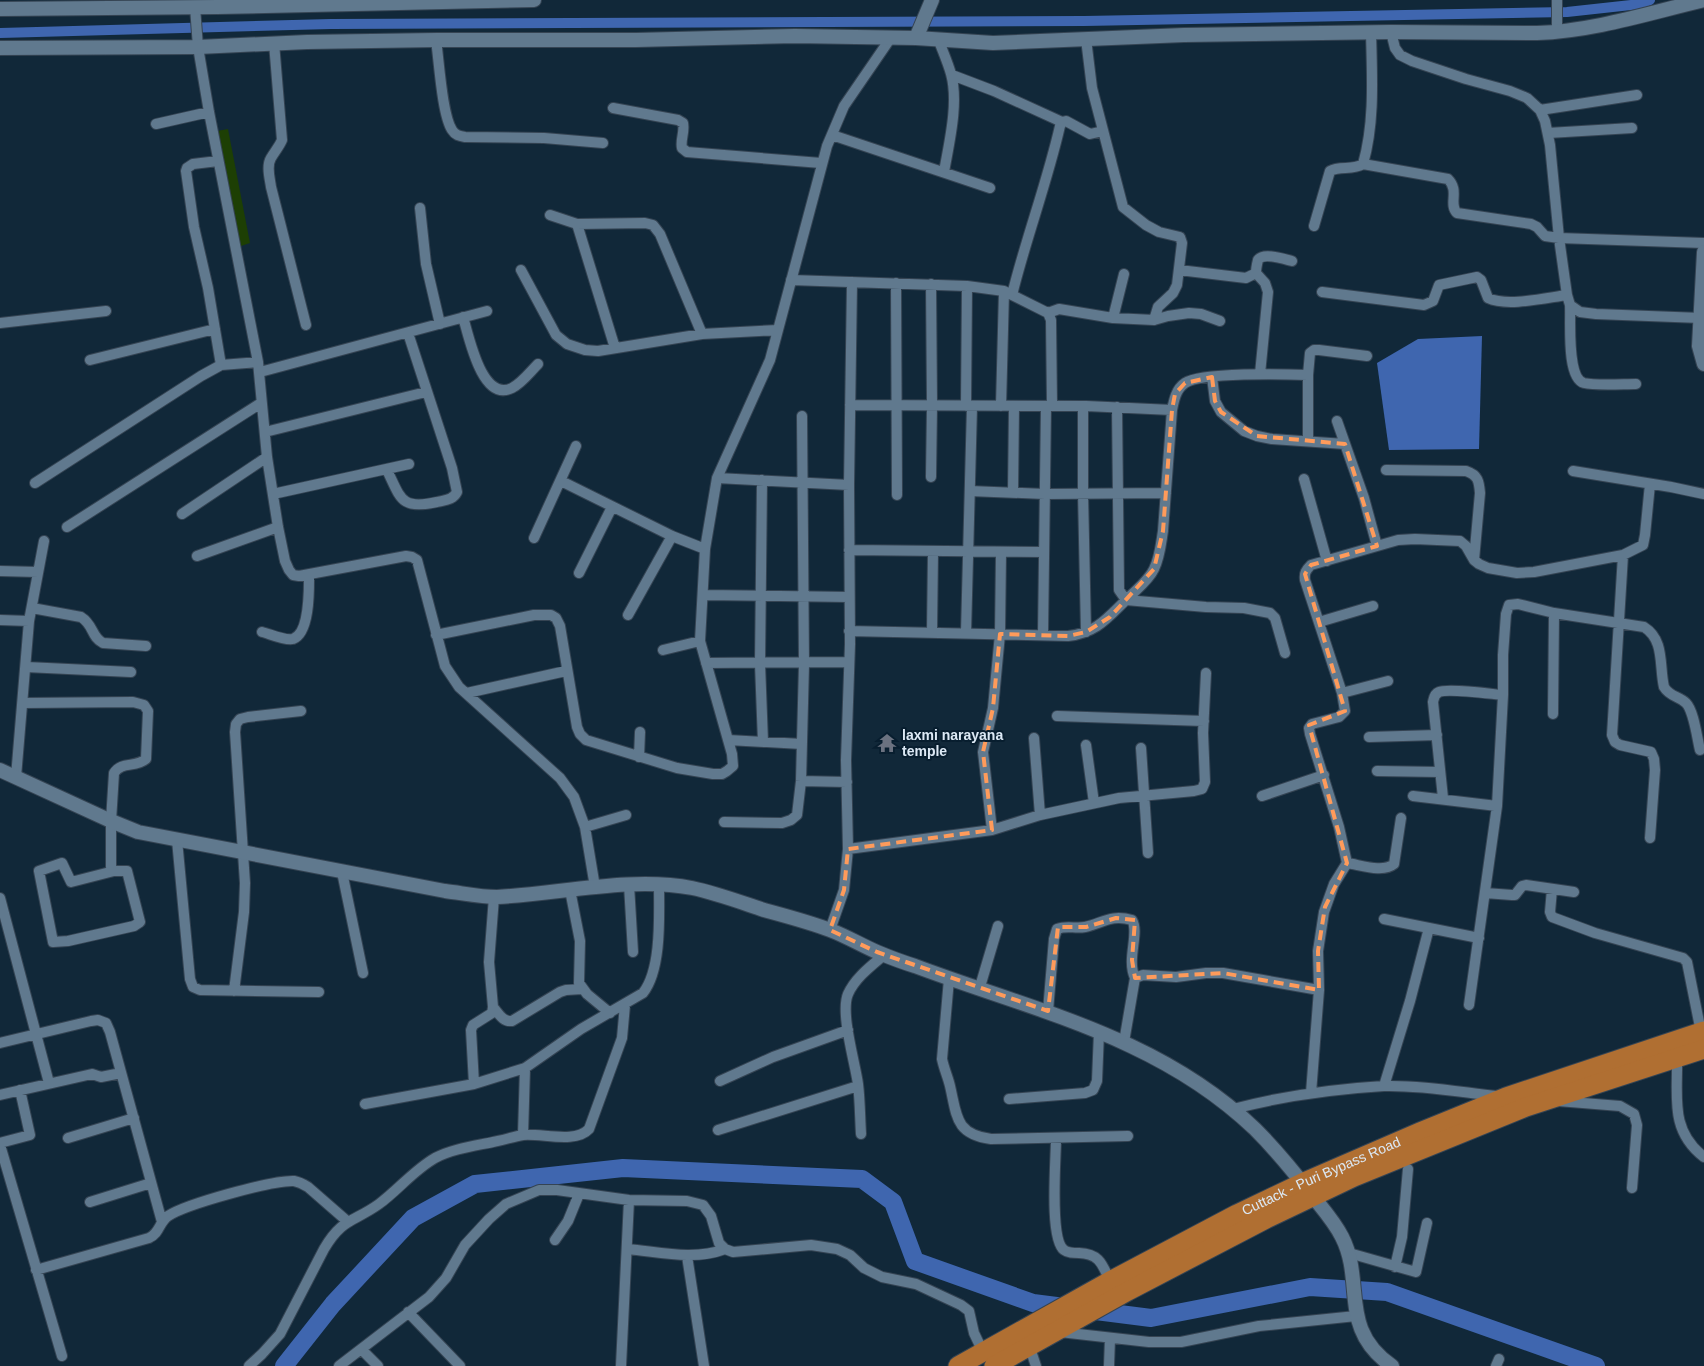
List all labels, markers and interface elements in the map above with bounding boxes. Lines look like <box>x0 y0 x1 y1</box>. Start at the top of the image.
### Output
place label: laxmi narayana temple <box>902 727 1003 759</box>
temple icon: laxmi narayana temple <box>876 732 898 754</box>
street label: Cuttack - Puri Bypass Road <box>1239 1133 1403 1219</box>

